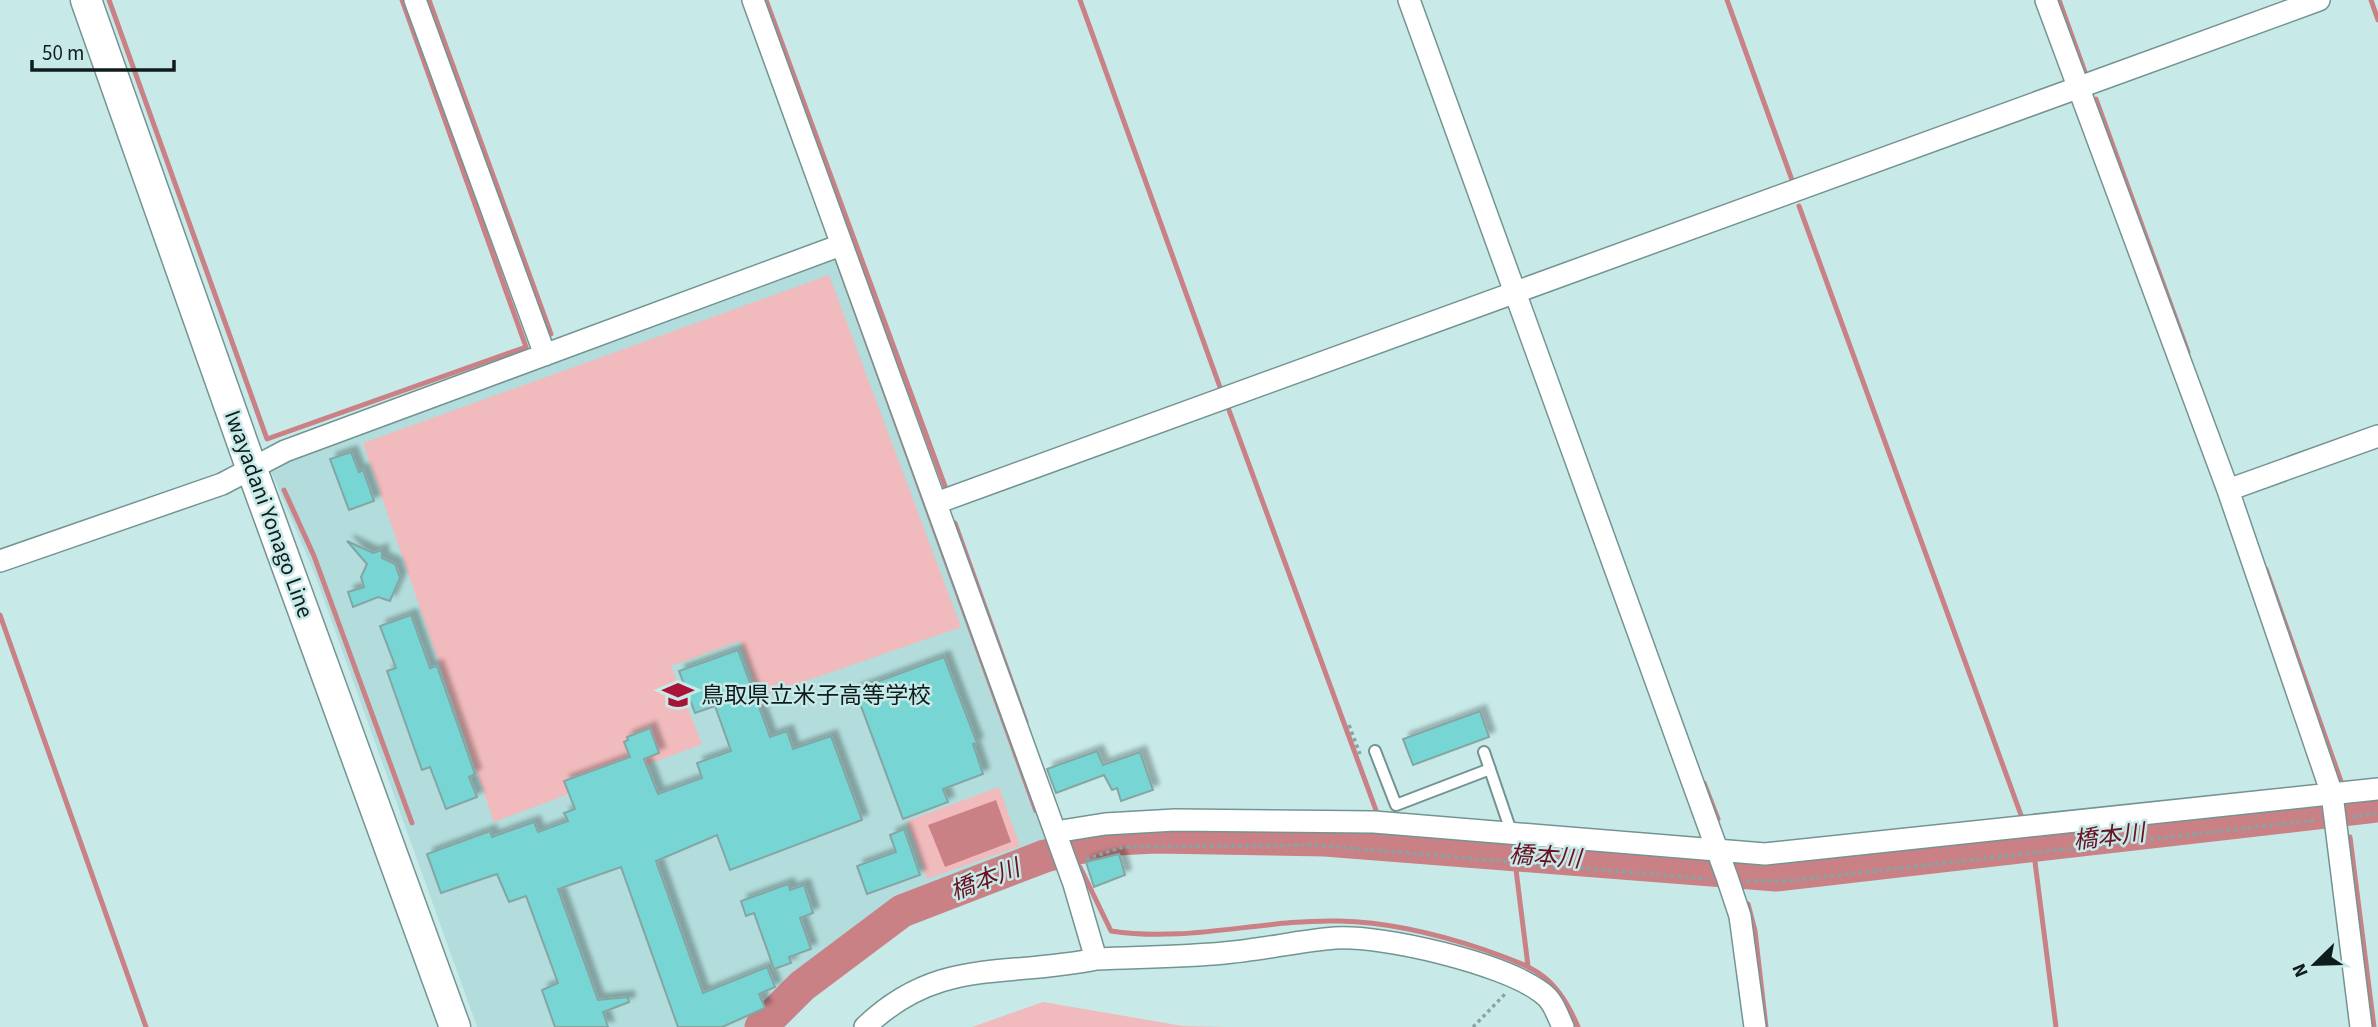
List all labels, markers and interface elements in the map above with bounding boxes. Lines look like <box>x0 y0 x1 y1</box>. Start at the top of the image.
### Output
scale bar <box>32 28 173 72</box>
text: 50 m <box>42 38 84 68</box>
street label: Iwayadani Yonago Line <box>216 406 322 622</box>
school or university icon: 鳥取県立米子高等学校 <box>661 678 695 712</box>
place label: 鳥取県立米子高等学校 <box>701 679 931 712</box>
water label: 橋本川 <box>2071 815 2150 859</box>
water label: 橋本川 <box>1508 837 1585 877</box>
water label: 橋本川 <box>945 850 1028 909</box>
north arrow <box>2280 929 2350 999</box>
text: N <box>2286 959 2316 981</box>

